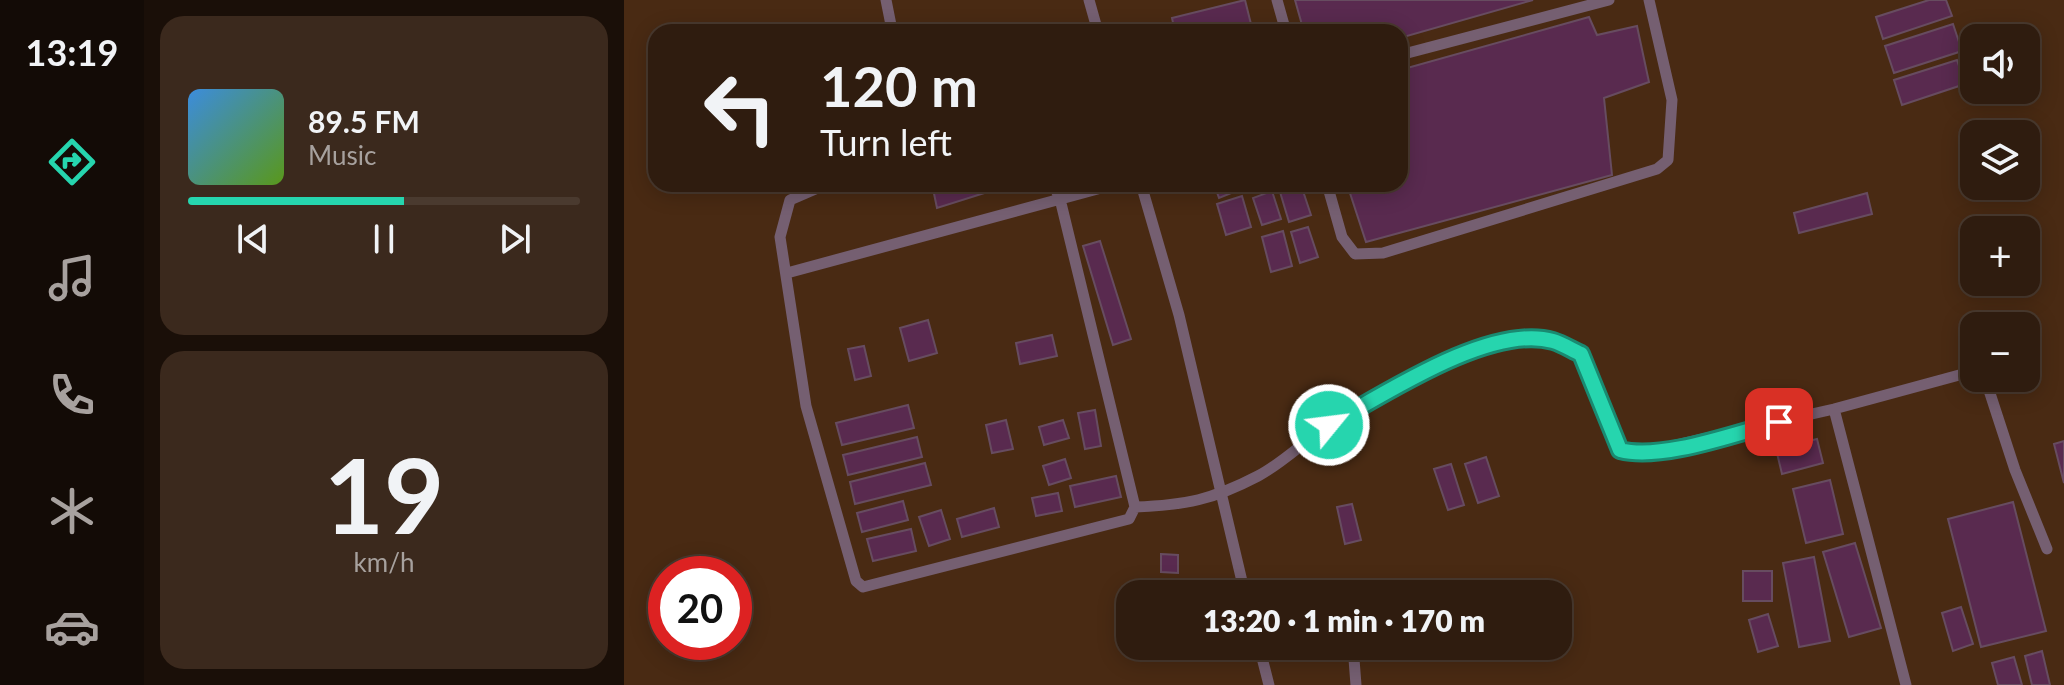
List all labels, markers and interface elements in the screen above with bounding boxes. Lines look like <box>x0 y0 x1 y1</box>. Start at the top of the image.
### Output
map controls <box>1960 24 2040 392</box>
button: sound <box>1960 24 2040 104</box>
text: 13:19 <box>26 30 118 74</box>
text: 120 m <box>820 52 978 119</box>
icon: left <box>688 56 792 160</box>
text: 89.5 FM <box>308 103 420 139</box>
text: Turn left <box>820 120 952 164</box>
button: layers <box>1960 120 2040 200</box>
icon: directions <box>44 134 100 190</box>
text: Music <box>308 139 376 171</box>
button: + <box>1960 216 2040 296</box>
icon: previous <box>231 217 275 261</box>
icon: pause <box>362 217 406 261</box>
icon: next <box>493 217 537 261</box>
icon: music <box>44 250 100 306</box>
button: − <box>1960 312 2040 392</box>
icon: phone <box>44 367 100 423</box>
position arrow <box>1287 383 1371 467</box>
pin <box>1745 388 1813 456</box>
icon: arrive <box>1757 400 1801 444</box>
text: 19 <box>324 431 444 556</box>
icon: climate <box>44 483 100 539</box>
text: km/h <box>354 546 414 578</box>
speed limit sign: 20 <box>648 556 752 660</box>
icon: car <box>44 599 100 655</box>
text: 13:20 · 1 min · 170 m <box>1203 602 1485 638</box>

